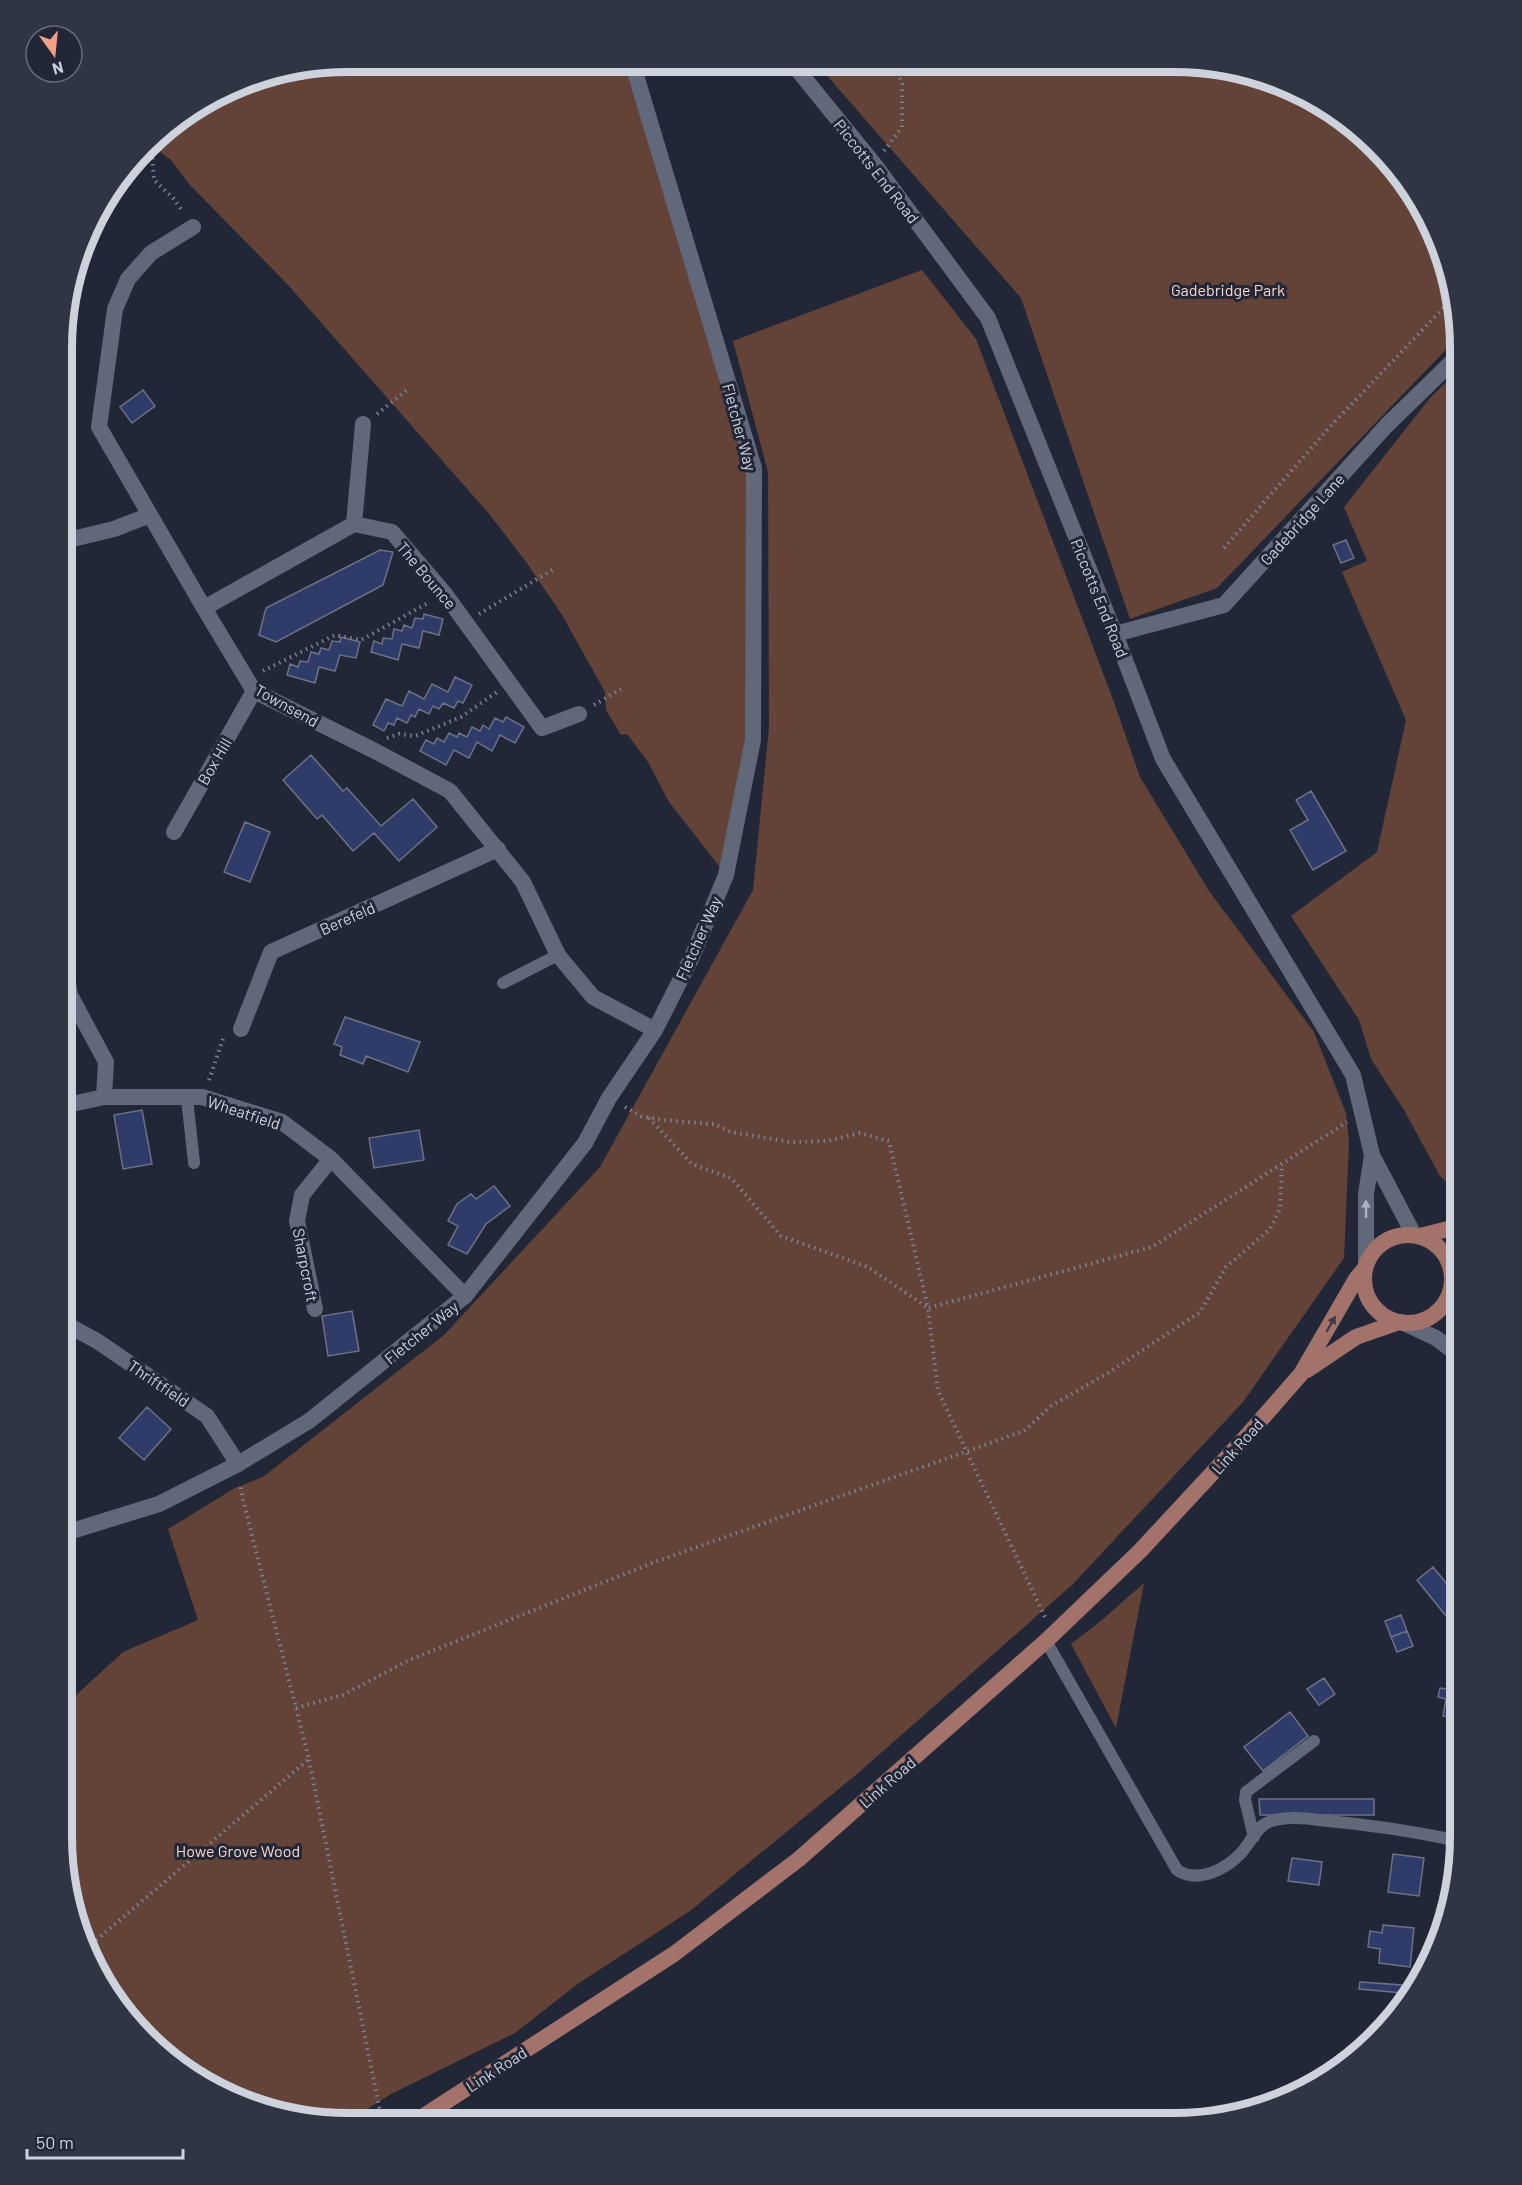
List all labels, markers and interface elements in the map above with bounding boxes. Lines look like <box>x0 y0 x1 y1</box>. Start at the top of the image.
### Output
north arrow <box>24 24 84 84</box>
text: N <box>50 58 66 80</box>
street label: Piccotts End Road <box>830 115 924 227</box>
park label: Gadebridge Park <box>1171 280 1285 299</box>
street label: Fletcher Way <box>719 381 761 473</box>
street label: Gadebridge Lane <box>1256 469 1348 569</box>
street label: Piccotts End Road <box>1067 536 1133 660</box>
street label: The Bounce <box>393 537 461 613</box>
street label: Townsend <box>252 680 322 730</box>
street label: Box Hill <box>193 734 235 788</box>
street label: Fletcher Way <box>671 893 725 983</box>
street label: Berefeld <box>316 897 378 939</box>
street label: Wheatfield <box>205 1091 283 1133</box>
one-way arrow <box>1362 1199 1371 1218</box>
street label: Sharpcroft <box>290 1226 322 1304</box>
street label: Fletcher Way <box>380 1296 462 1368</box>
one-way arrow <box>1325 1316 1336 1332</box>
street label: Thriftfield <box>125 1356 193 1410</box>
street label: Link Road <box>1207 1414 1267 1478</box>
street label: Link Road <box>855 1752 919 1812</box>
park label: Howe Grove Wood <box>176 1841 300 1860</box>
street label: Link Road <box>462 2042 530 2096</box>
scale bar <box>27 2122 183 2160</box>
text: 50 m <box>36 2131 74 2153</box>

